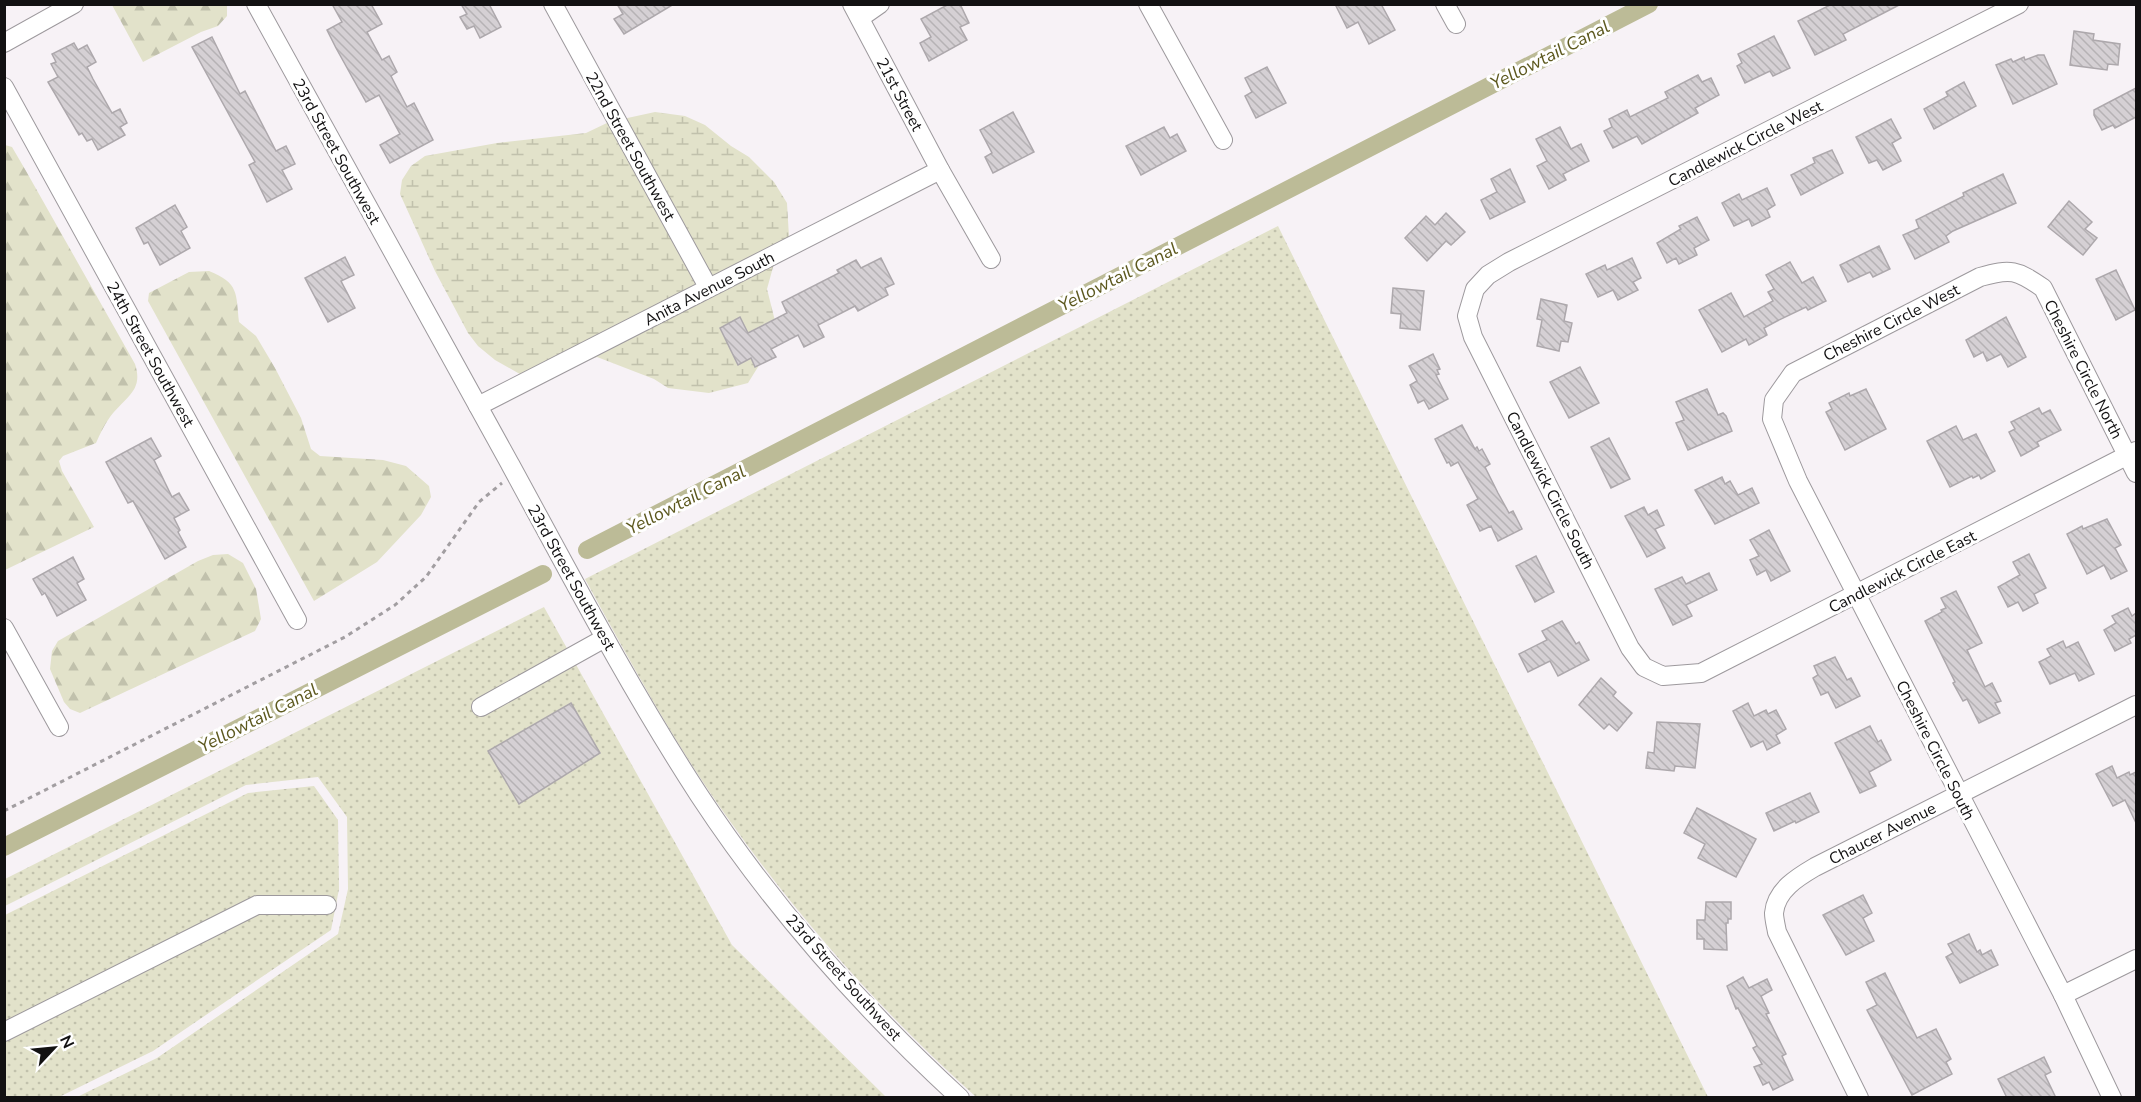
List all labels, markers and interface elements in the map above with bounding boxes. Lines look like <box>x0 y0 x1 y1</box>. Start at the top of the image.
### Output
water label: Yellowtail Canal <box>1486 15 1614 95</box>
street label: 21st Street <box>871 54 928 135</box>
street label: 22nd Street Southwest <box>580 68 680 225</box>
street label: 23rd Street Southwest <box>287 75 386 229</box>
street label: Candlewick Circle West <box>1665 95 1827 192</box>
water label: Yellowtail Canal <box>1054 237 1182 317</box>
street label: Anita Avenue South <box>640 246 778 331</box>
street label: 24th Street Southwest <box>101 278 199 432</box>
street label: Cheshire Circle West <box>1819 279 1964 367</box>
street label: Cheshire Circle North <box>2038 296 2128 443</box>
street label: Candlewick Circle South <box>1501 408 1599 573</box>
water label: Yellowtail Canal <box>622 460 750 540</box>
street label: 23rd Street Southwest <box>522 501 621 655</box>
street label: Candlewick Circle East <box>1825 525 1980 619</box>
street label: Cheshire Circle South <box>1890 677 1980 824</box>
water label: Yellowtail Canal <box>194 678 322 758</box>
street label: Chaucer Avenue <box>1825 797 1940 870</box>
street label: 23rd Street Southwest <box>780 910 906 1046</box>
north arrow <box>24 1018 84 1078</box>
text: N <box>54 1032 79 1052</box>

